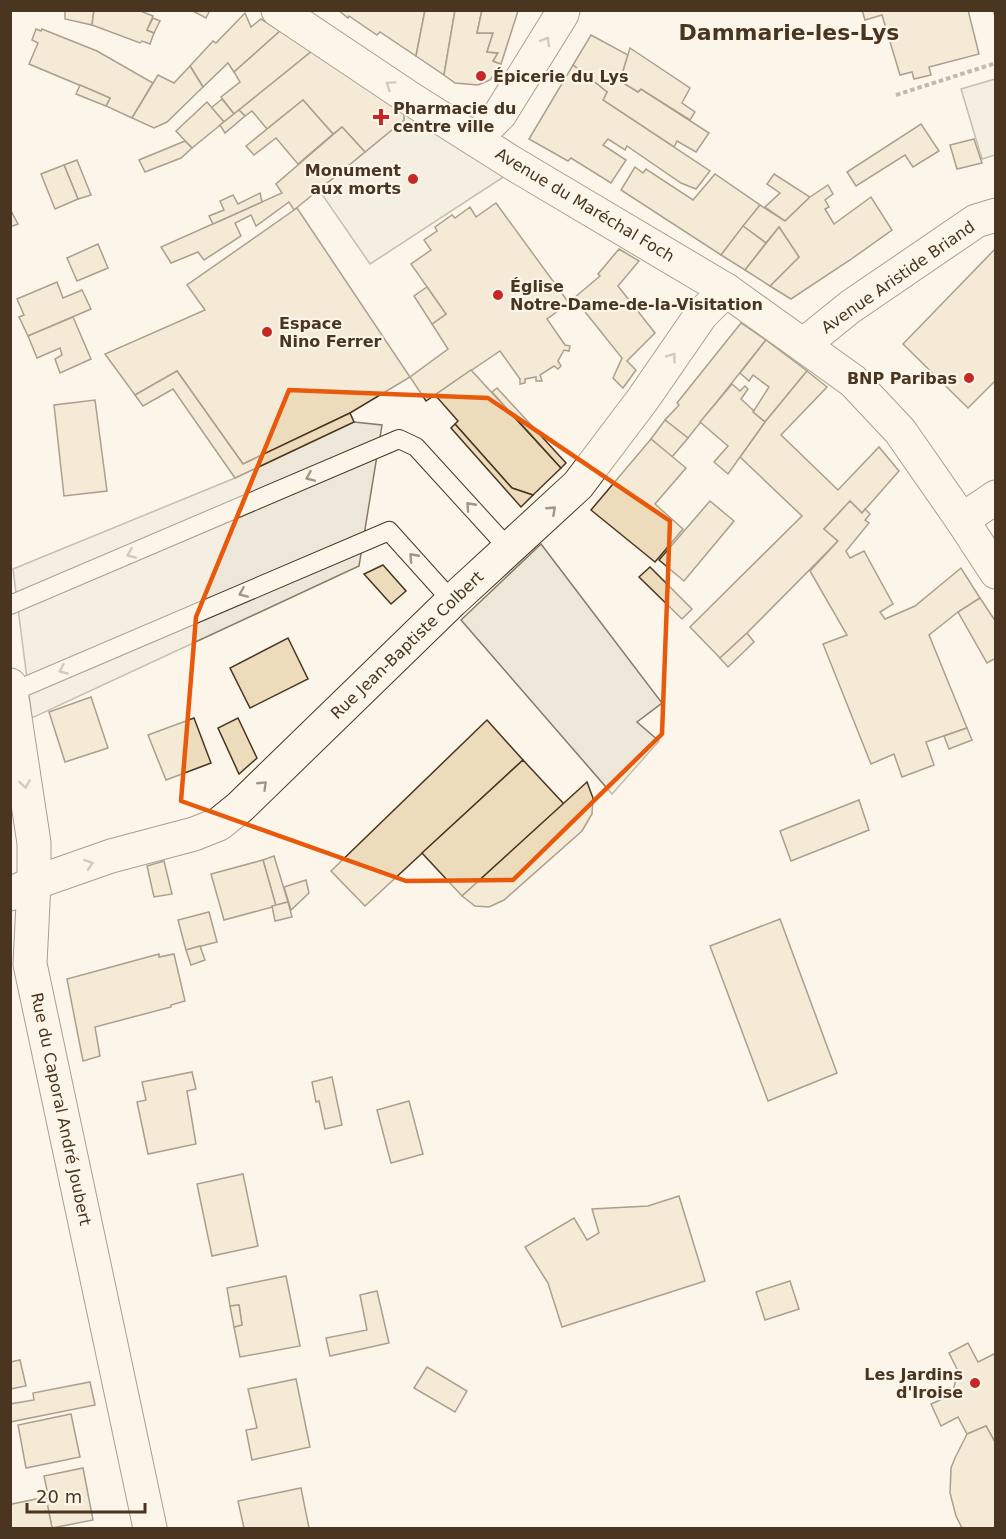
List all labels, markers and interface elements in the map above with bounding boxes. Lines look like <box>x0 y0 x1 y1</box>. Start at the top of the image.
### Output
district label: Dammarie-les-Lys <box>679 20 899 45</box>
one-way arrow <box>538 37 550 47</box>
place label: Épicerie du Lys <box>493 67 628 86</box>
marker: Épicerie du Lys <box>474 69 488 83</box>
one-way arrow <box>386 82 397 93</box>
place label: Pharmacie du centre ville <box>393 99 517 136</box>
marker: Pharmacie du centre ville <box>374 110 388 124</box>
street label: Avenue du Maréchal Foch <box>492 144 678 266</box>
place label: Monument aux morts <box>305 161 401 198</box>
marker: Monument aux morts <box>406 172 420 186</box>
street label: Avenue Aristide Briand <box>818 217 978 337</box>
place label: Église Notre-Dame-de-la-Visitation <box>510 277 763 314</box>
marker: Église Notre-Dame-de-la-Visitation <box>491 288 505 302</box>
place label: Espace Nino Ferrer <box>279 314 382 351</box>
marker: Espace Nino Ferrer <box>260 325 274 339</box>
one-way arrow <box>665 352 676 363</box>
place label: BNP Paribas <box>847 369 957 388</box>
marker: BNP Paribas <box>962 371 976 385</box>
one-way arrow <box>306 470 317 482</box>
one-way arrow <box>466 502 477 513</box>
one-way arrow <box>545 506 556 517</box>
one-way arrow <box>126 546 137 558</box>
one-way arrow <box>409 554 420 564</box>
street label: Rue Jean-Baptiste Colbert <box>327 567 487 723</box>
one-way arrow <box>238 586 249 598</box>
one-way arrow <box>59 663 70 675</box>
one-way arrow <box>19 779 31 789</box>
one-way arrow <box>256 781 267 792</box>
one-way arrow <box>83 858 94 871</box>
street label: Rue du Caporal André Joubert <box>27 991 95 1227</box>
place label: Les Jardins d'Iroise <box>864 1365 963 1402</box>
marker: Les Jardins d'Iroise <box>968 1376 982 1390</box>
scale bar <box>27 1476 146 1514</box>
text: 20 m <box>36 1486 82 1507</box>

